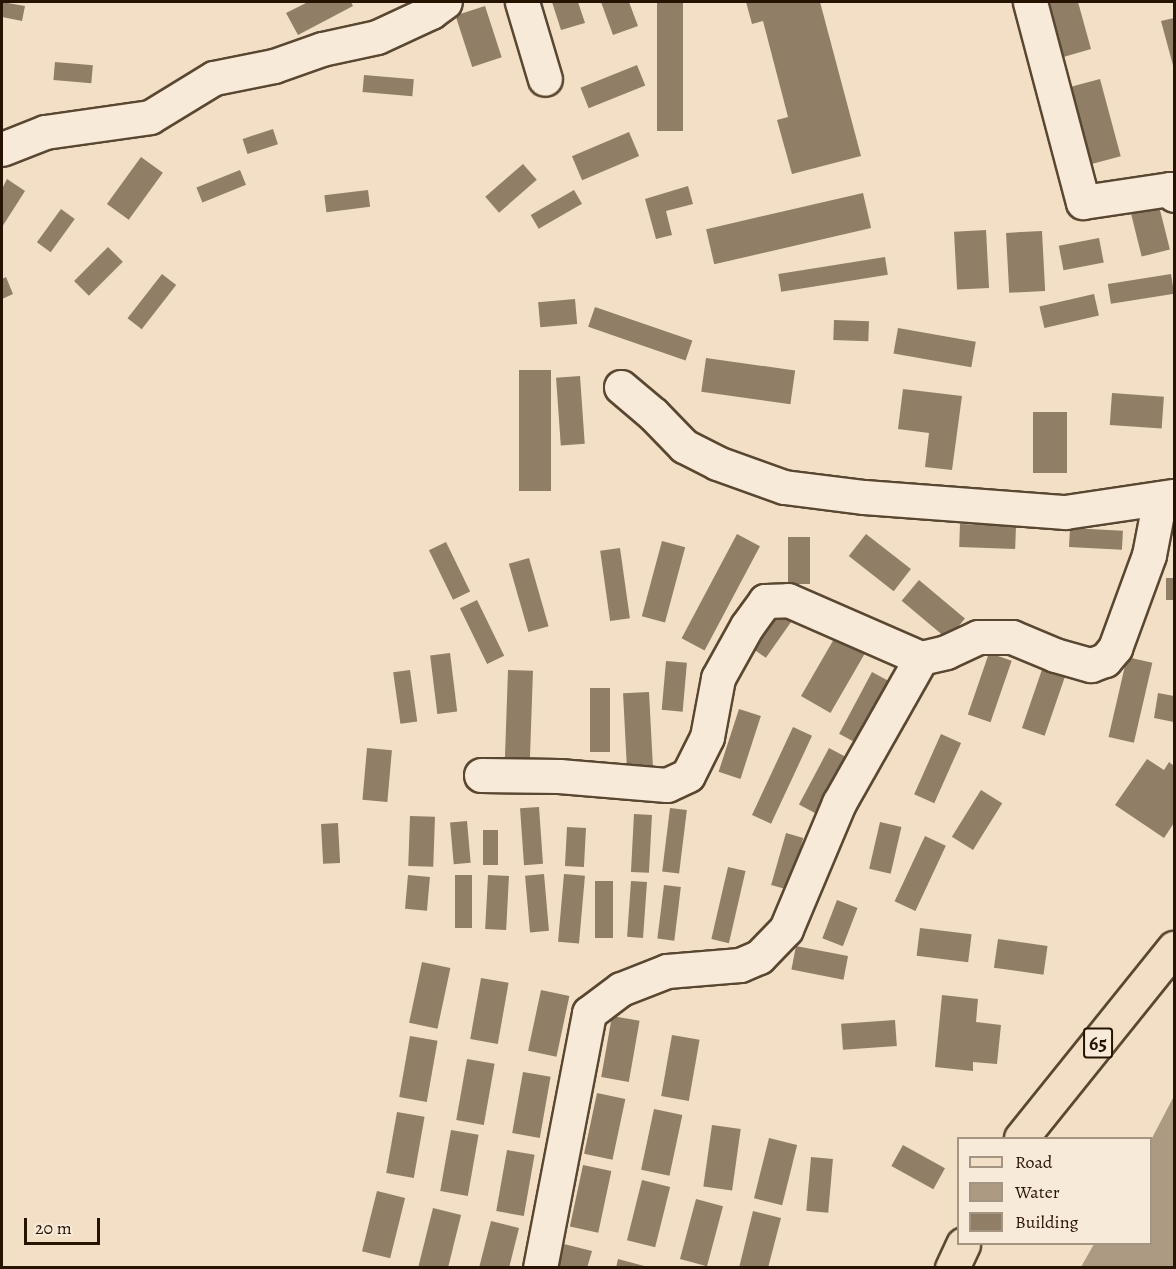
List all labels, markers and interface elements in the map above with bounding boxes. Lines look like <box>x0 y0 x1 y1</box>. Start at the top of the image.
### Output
road number: 65 <box>1083 1026 1113 1060</box>
legend <box>957 1137 1152 1245</box>
text: Road <box>1015 1150 1052 1174</box>
text: Water <box>1015 1180 1060 1204</box>
scale bar <box>27 1206 104 1244</box>
text: Building <box>1015 1210 1079 1234</box>
text: 20 m <box>35 1216 72 1240</box>

